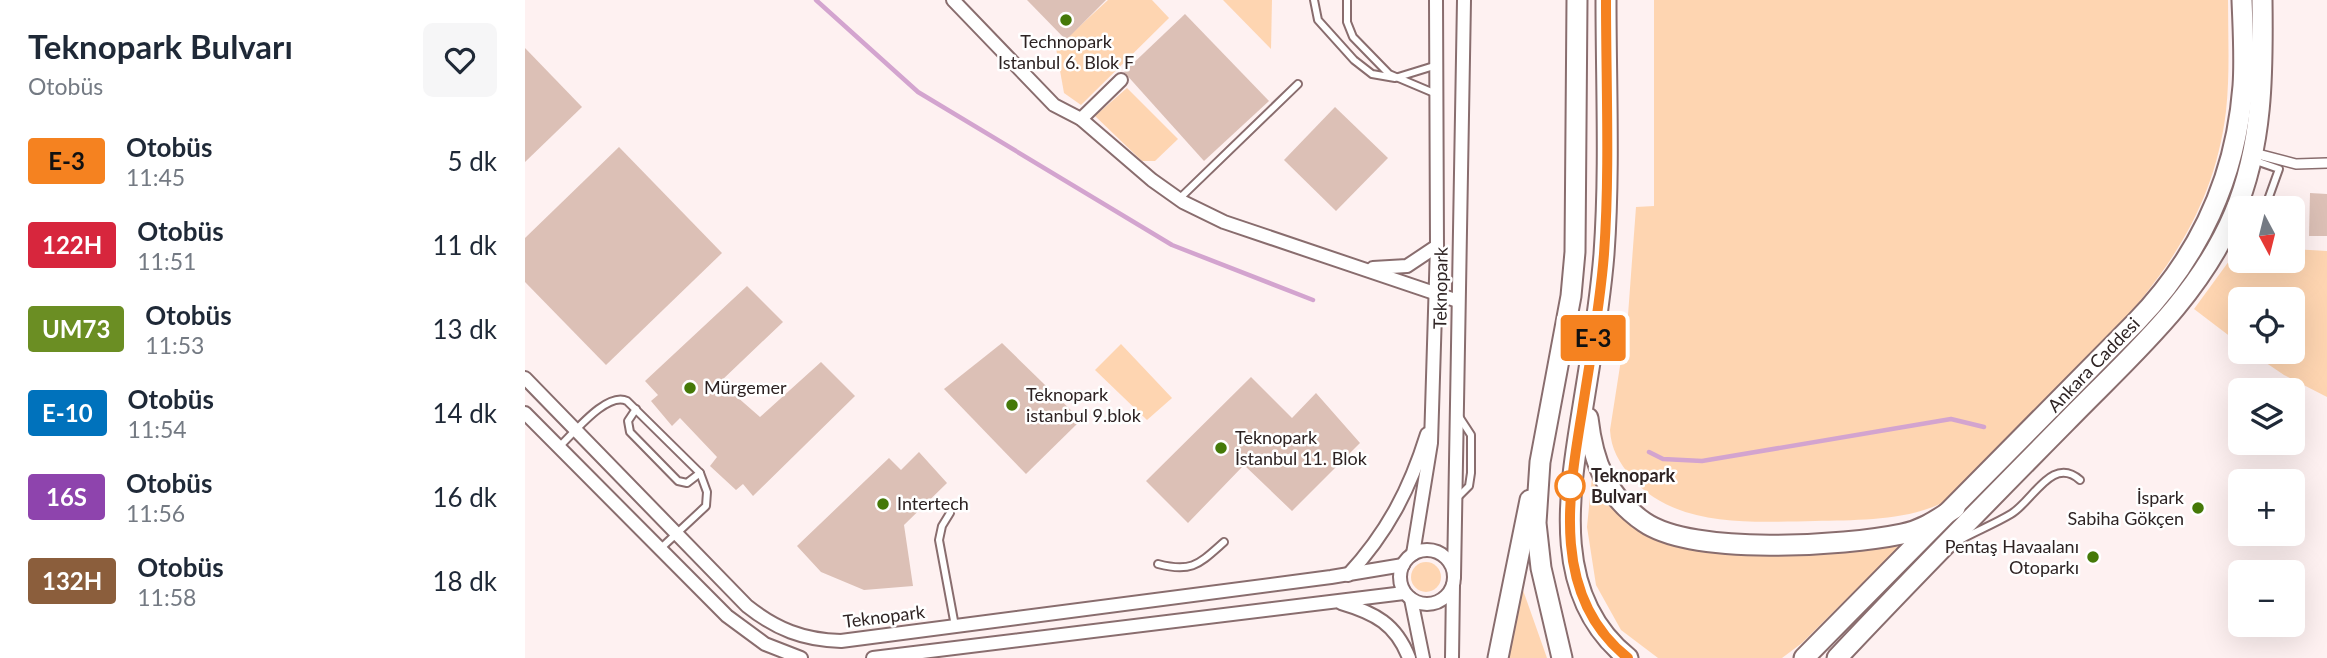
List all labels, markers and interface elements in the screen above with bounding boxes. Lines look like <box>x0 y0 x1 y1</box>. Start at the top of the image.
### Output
marker: Technopark Istanbul 6. Blok F <box>1058 12 1074 28</box>
button: heart <box>423 23 497 97</box>
text: Teknopark Bulvarı <box>28 26 293 66</box>
place label: Technopark Istanbul 6. Blok F <box>998 30 1134 73</box>
text: Otobüs <box>28 72 103 100</box>
text: Otobüs <box>126 131 212 163</box>
text: 5 dk <box>447 145 497 177</box>
text: E-3 <box>48 146 85 175</box>
text: 11:45 <box>126 163 185 191</box>
north arrow <box>2228 196 2305 273</box>
map controls <box>2228 196 2305 637</box>
text: Otobüs <box>137 215 224 247</box>
text: 11 dk <box>432 229 497 261</box>
text: 122H <box>42 230 102 259</box>
street label: Teknopark <box>1428 246 1452 329</box>
text: 11:51 <box>137 247 196 275</box>
button: locate <box>2228 287 2305 364</box>
text: Otobüs <box>145 299 232 331</box>
street label: Ankara Caddesi <box>2043 312 2144 416</box>
text: 13 dk <box>432 313 497 345</box>
text: UM73 <box>42 314 110 343</box>
line badge: E-3 <box>1553 315 1633 361</box>
text: E-3 <box>1575 323 1611 352</box>
text: 11:53 <box>145 331 204 359</box>
place label: Mürgemer <box>704 376 787 398</box>
button: layers <box>2228 378 2305 455</box>
marker: Mürgemer <box>682 380 698 396</box>
text: Otobüs <box>128 383 214 415</box>
place label: Teknopark istanbul 9.blok <box>1026 383 1142 426</box>
text: 14 dk <box>432 397 497 429</box>
marker: Teknopark istanbul 9.blok <box>1004 397 1020 413</box>
text: E-10 <box>42 398 93 427</box>
text: 11:54 <box>128 415 187 443</box>
place label: Teknopark İstanbul 11. Blok <box>1235 426 1368 469</box>
marker: Teknopark İstanbul 11. Blok <box>1213 440 1229 456</box>
place label: Teknopark Bulvarı <box>1591 464 1675 507</box>
text: Otobüs <box>126 467 212 499</box>
button: + <box>2228 469 2305 546</box>
marker: Teknopark Bulvarı <box>1555 471 1585 501</box>
text: 16 dk <box>432 481 497 513</box>
text: 16S <box>46 482 87 511</box>
place label: İspark Sabiha Gökçen <box>2068 486 2185 529</box>
place label: Intertech <box>897 492 969 514</box>
marker: Intertech <box>875 496 891 512</box>
text: 11:56 <box>126 499 185 527</box>
marker: İspark Sabiha Gökçen <box>2190 500 2206 516</box>
place label: Pentaş Havaalanı Otoparkı <box>1945 535 2079 578</box>
marker: Pentaş Havaalanı Otoparkı <box>2085 549 2101 565</box>
text: Otobüs <box>137 551 224 583</box>
button: − <box>2228 560 2305 637</box>
text: 18 dk <box>432 565 497 597</box>
text: 132H <box>42 566 102 595</box>
text: 11:58 <box>137 583 196 611</box>
street label: Teknopark <box>842 600 927 632</box>

